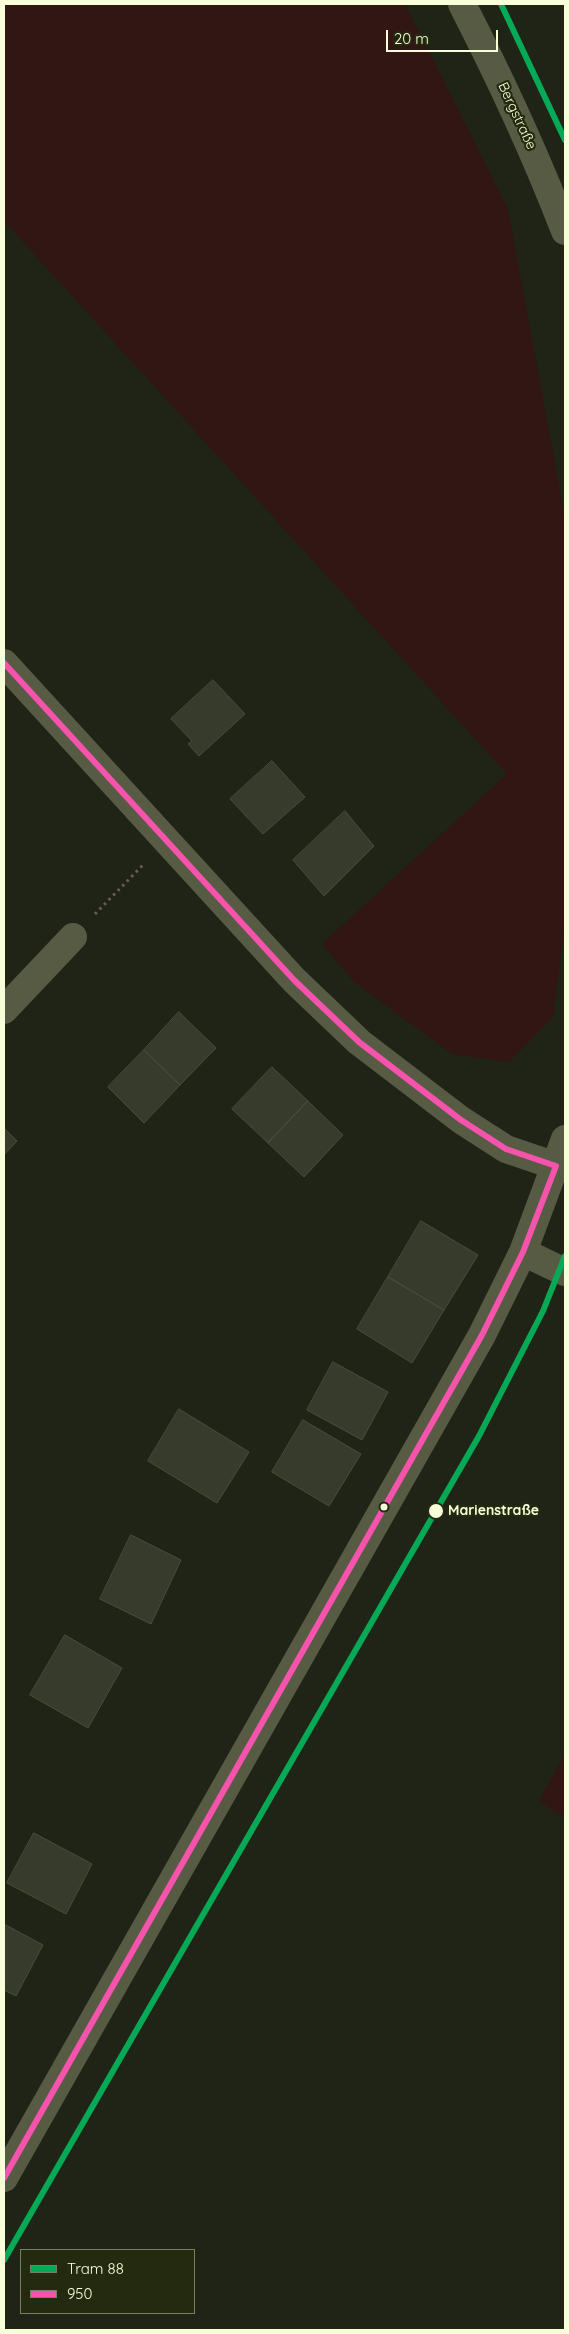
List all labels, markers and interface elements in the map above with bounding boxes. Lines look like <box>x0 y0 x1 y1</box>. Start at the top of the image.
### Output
scale bar <box>389 20 502 52</box>
text: 20 m <box>394 29 429 48</box>
street label: Bergstraße <box>494 80 540 152</box>
unlabelled marker <box>379 1502 389 1512</box>
marker: Marienstraße <box>427 1502 445 1520</box>
place label: Marienstraße <box>448 1503 539 1519</box>
legend <box>20 2249 195 2314</box>
text: Tram 88 <box>67 2259 124 2278</box>
text: 950 <box>67 2284 92 2303</box>

